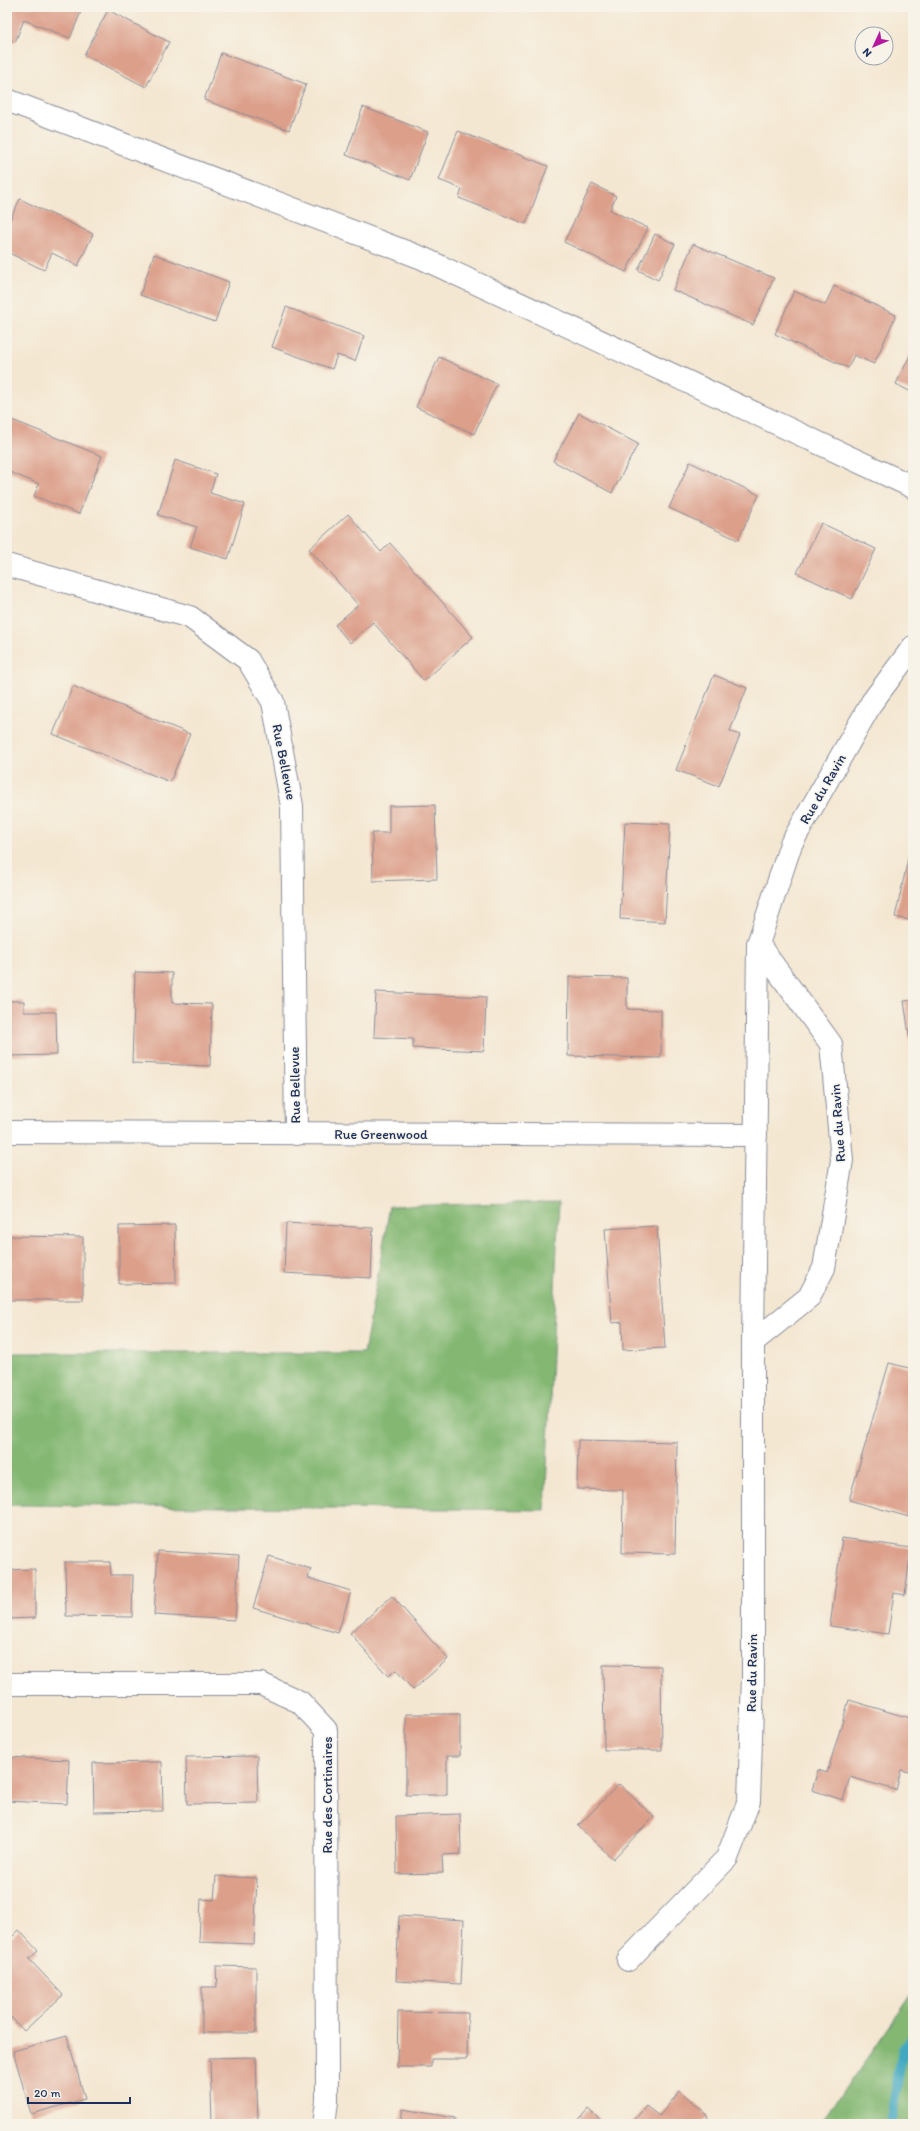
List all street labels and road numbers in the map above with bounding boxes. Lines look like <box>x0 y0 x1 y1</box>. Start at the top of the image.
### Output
street label: Rue Bellevue <box>268 723 300 802</box>
street label: Rue du Ravin <box>796 751 850 827</box>
street label: Rue Bellevue <box>286 1046 304 1124</box>
street label: Rue du Ravin <box>827 1083 849 1163</box>
street label: Rue Greenwood <box>334 1126 428 1143</box>
street label: Rue du Ravin <box>743 1634 761 1712</box>
street label: Rue des Cortinaires <box>319 1736 336 1854</box>

